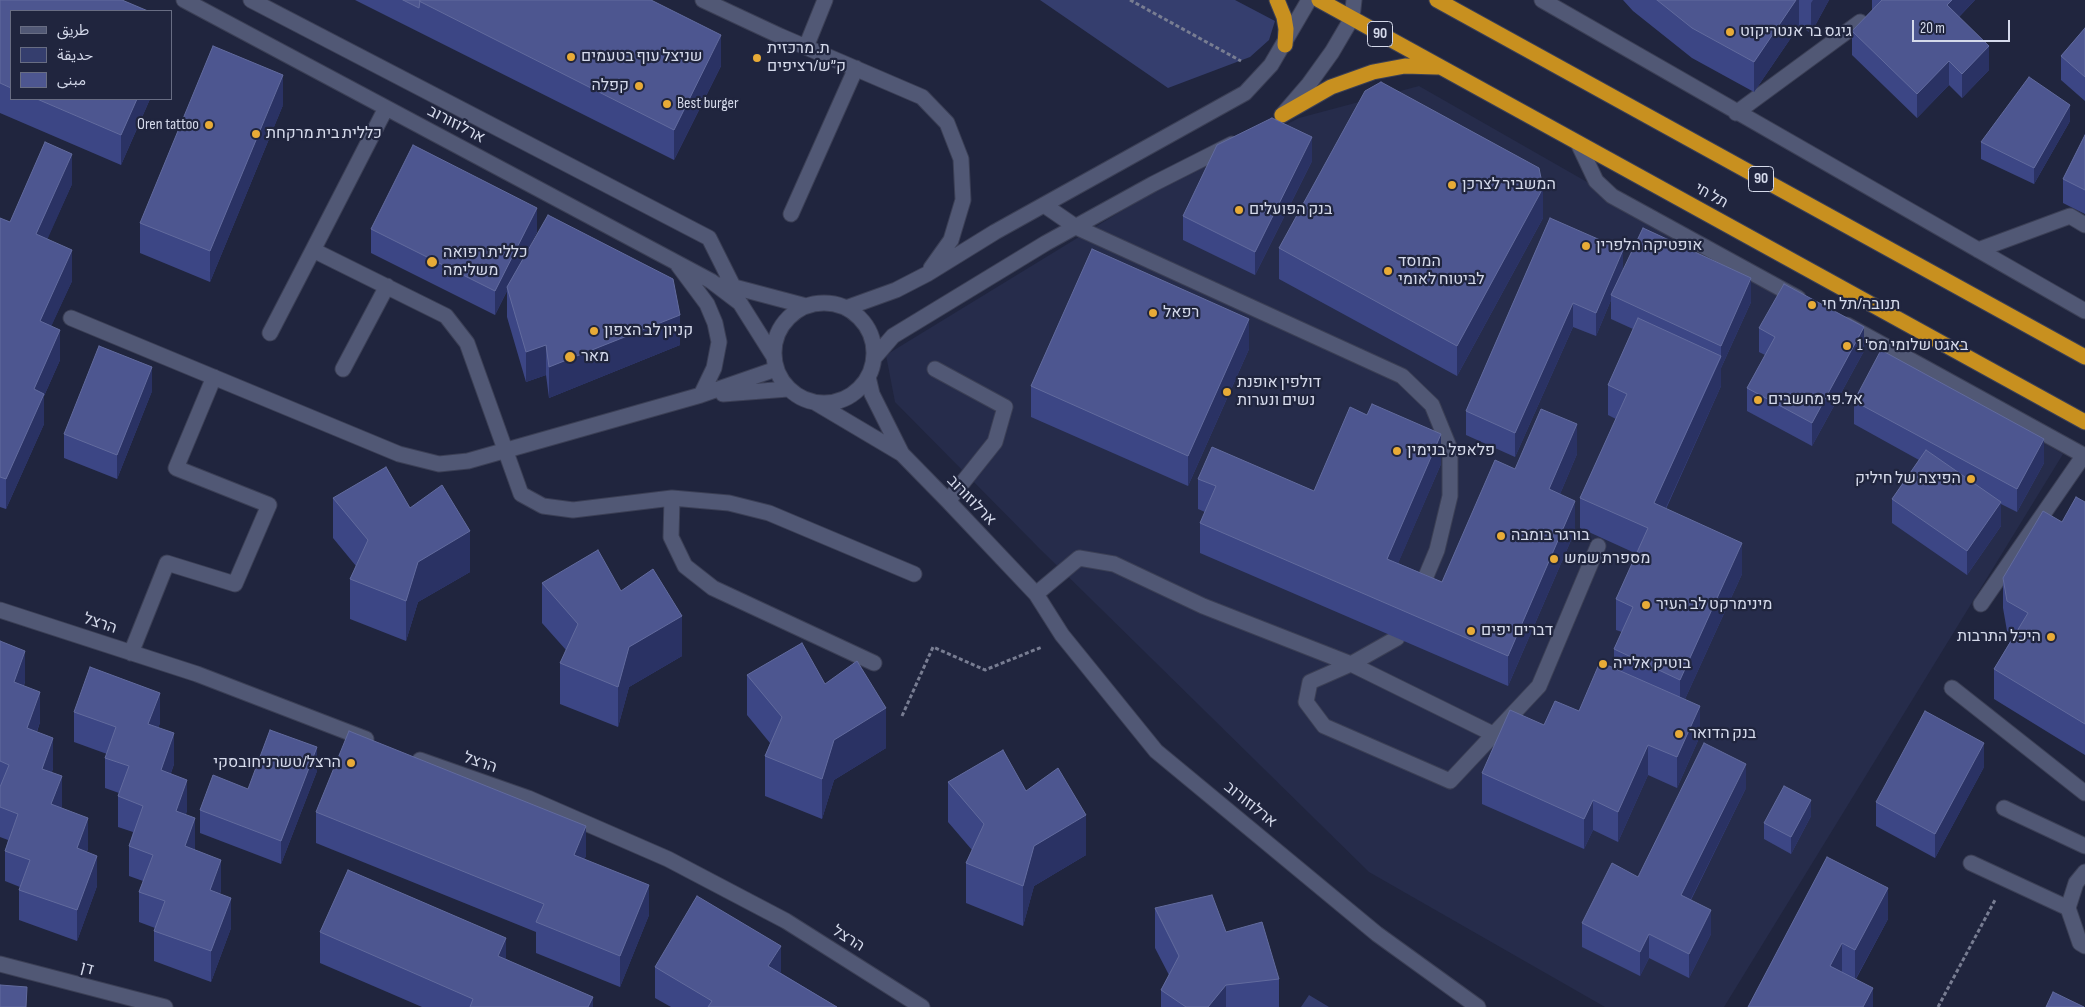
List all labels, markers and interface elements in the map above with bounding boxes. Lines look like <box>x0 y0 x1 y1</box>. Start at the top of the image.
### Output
legend <box>10 10 172 100</box>
scale bar <box>1915 10 2012 42</box>
text: 20 m <box>1920 19 1945 38</box>
text: طريق <box>57 21 89 40</box>
road number: 90 <box>1368 22 1392 46</box>
place label: גיגס בר אנטריקוט <box>1740 22 1852 42</box>
marker: גיגס בר אנטריקוט <box>1724 26 1736 38</box>
place label: ת. מרכזית ק״ש/רציפים <box>767 39 846 77</box>
text: حديقة <box>57 46 93 65</box>
place label: שניצל עוף בטעמים <box>581 47 703 67</box>
marker: שניצל עוף בטעמים <box>565 51 577 63</box>
marker: ת. מרכזית ק״ש/רציפים <box>751 52 763 64</box>
text: مبنى <box>57 71 86 90</box>
place label: קפלה <box>591 76 629 96</box>
marker: קפלה <box>633 80 645 92</box>
place label: Best burger <box>677 94 739 114</box>
marker: Best burger <box>661 98 673 110</box>
street label: ארלוזורוב <box>424 102 488 148</box>
place label: Oren tattoo <box>137 115 199 135</box>
marker: Oren tattoo <box>203 119 215 131</box>
place label: כללית בית מרקחת <box>266 124 382 144</box>
marker: כללית בית מרקחת <box>250 128 262 140</box>
road number: 90 <box>1748 166 1774 192</box>
place label: המשביר לצרכן <box>1462 175 1556 195</box>
marker: המשביר לצרכן <box>1446 179 1458 191</box>
street label: תל חי <box>1691 179 1731 213</box>
place label: בנק הפועלים <box>1249 200 1332 220</box>
marker: בנק הפועלים <box>1233 204 1245 216</box>
place label: אופטיקה הלפרין <box>1596 236 1703 256</box>
marker: אופטיקה הלפרין <box>1580 240 1592 252</box>
place label: כללית רפואה משלימה <box>443 243 528 281</box>
place label: המוסד לביטוח לאומי <box>1398 252 1484 290</box>
marker: כללית רפואה משלימה <box>425 255 439 269</box>
marker: המוסד לביטוח לאומי <box>1382 265 1394 277</box>
place label: תנובה/תל חי <box>1822 295 1900 315</box>
marker: תנובה/תל חי <box>1806 299 1818 311</box>
place label: רפאל <box>1163 303 1199 323</box>
marker: רפאל <box>1147 307 1159 319</box>
place label: קניון לב הצפון <box>604 321 693 341</box>
marker: קניון לב הצפון <box>588 325 600 337</box>
place label: באגט שלומי מס' 1 <box>1857 336 1968 356</box>
marker: באגט שלומי מס' 1 <box>1841 340 1853 352</box>
place label: מאר <box>581 347 609 367</box>
marker: מאר <box>563 350 577 364</box>
place label: דולפין אופנת נשים ונערות <box>1237 373 1321 411</box>
marker: דולפין אופנת נשים ונערות <box>1221 386 1233 398</box>
place label: אל.פי מחשבים <box>1768 390 1863 410</box>
marker: אל.פי מחשבים <box>1752 394 1764 406</box>
place label: פלאפל בנימין <box>1407 441 1495 461</box>
marker: פלאפל בנימין <box>1391 445 1403 457</box>
place label: הפיצה של חיליק <box>1855 469 1961 489</box>
street label: ארלוזורוב <box>942 472 1000 530</box>
marker: הפיצה של חיליק <box>1965 473 1977 485</box>
place label: בורגר בומבה <box>1511 526 1590 546</box>
marker: בורגר בומבה <box>1495 530 1507 542</box>
place label: מספרת שמש <box>1564 549 1650 569</box>
marker: מספרת שמש <box>1548 553 1560 565</box>
place label: מינימרקט לב העיר <box>1656 595 1772 615</box>
marker: מינימרקט לב העיר <box>1640 599 1652 611</box>
street label: הרצל <box>81 610 119 638</box>
place label: דברים יפים <box>1481 621 1553 641</box>
marker: דברים יפים <box>1465 625 1477 637</box>
place label: היכל התרבות <box>1957 627 2041 647</box>
marker: היכל התרבות <box>2045 631 2057 643</box>
place label: בוטיק אלייה <box>1613 654 1691 674</box>
marker: בוטיק אלייה <box>1597 658 1609 670</box>
place label: בנק הדואר <box>1689 724 1756 744</box>
marker: בנק הדואר <box>1673 728 1685 740</box>
street label: הרצל <box>461 748 499 778</box>
place label: הרצל/טשרניחובסקי <box>213 753 341 773</box>
marker: הרצל/טשרניחובסקי <box>345 757 357 769</box>
street label: ארלוזורוב <box>1220 778 1280 832</box>
street label: הרצל <box>828 922 868 956</box>
street label: דן <box>78 958 96 980</box>

